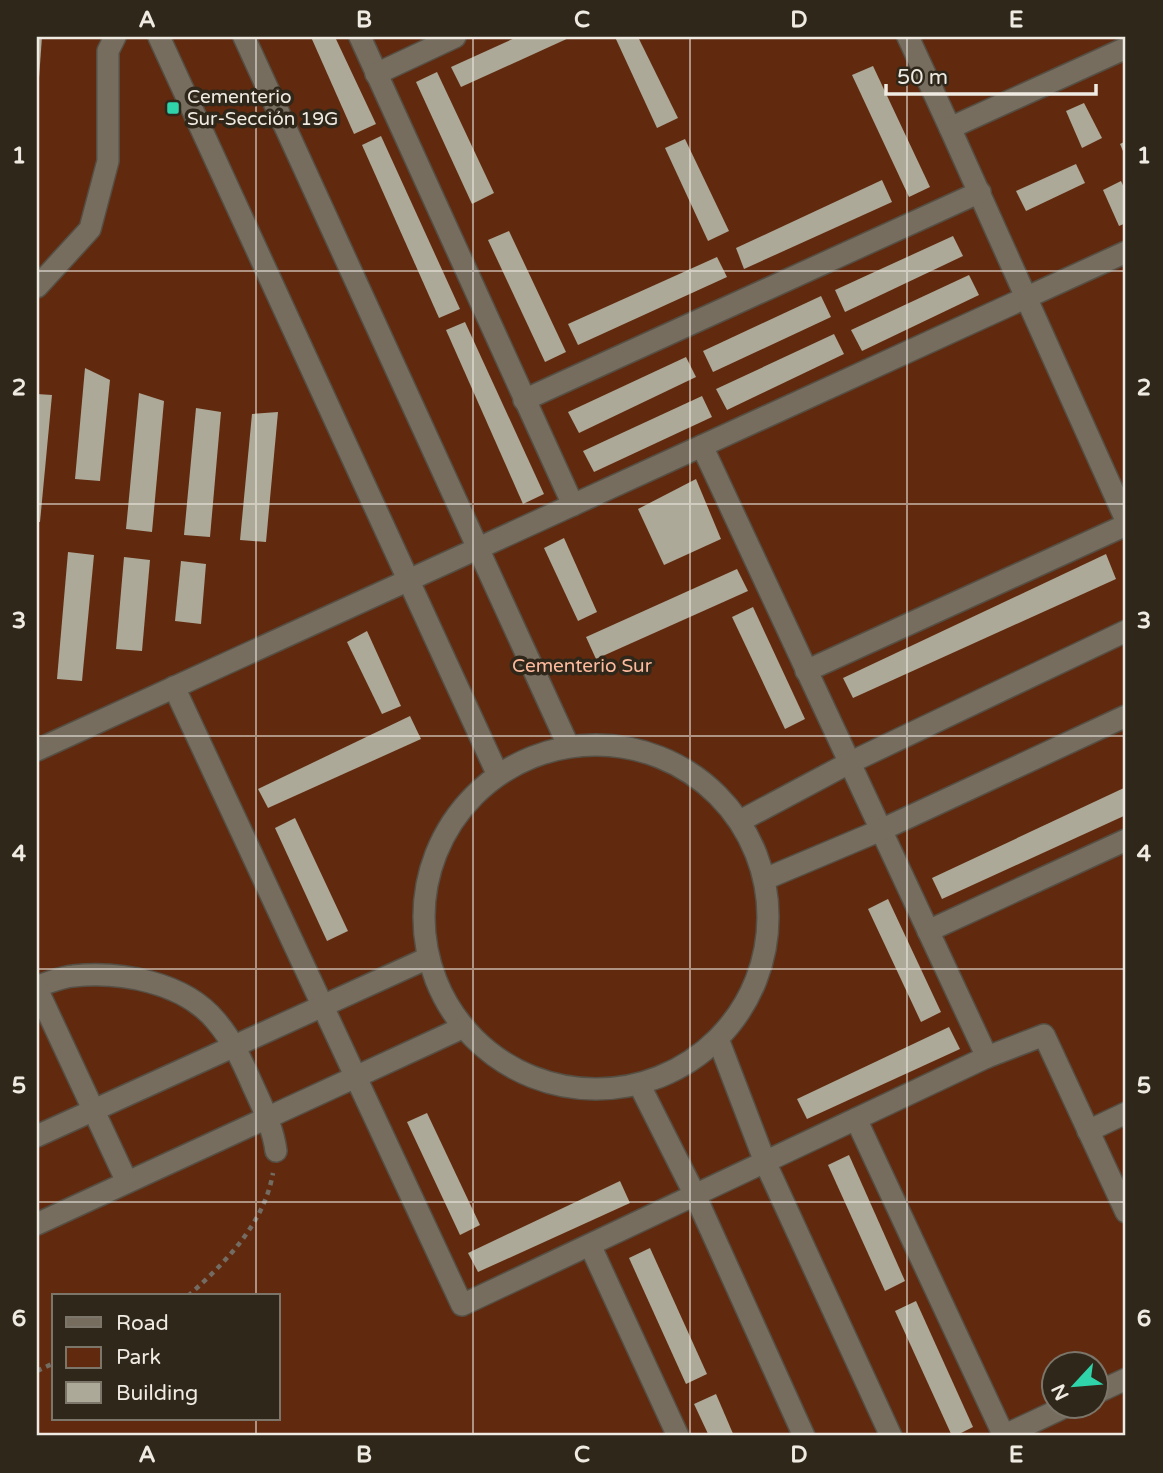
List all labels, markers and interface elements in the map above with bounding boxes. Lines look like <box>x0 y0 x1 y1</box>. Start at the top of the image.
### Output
text: A <box>138 6 156 34</box>
text: B <box>356 6 372 34</box>
text: C <box>574 6 590 34</box>
text: D <box>790 6 808 34</box>
text: E <box>1009 6 1023 34</box>
scale bar <box>886 52 1096 96</box>
text: 50 m <box>897 65 948 90</box>
place label: Cementerio Sur-Sección 19G <box>187 86 338 130</box>
marker: Cementerio Sur-Sección 19G <box>165 100 181 116</box>
text: 1 <box>12 142 26 170</box>
text: 1 <box>1137 142 1151 170</box>
text: 2 <box>12 374 26 402</box>
text: 2 <box>1137 374 1151 402</box>
text: 3 <box>12 607 26 635</box>
text: 3 <box>1137 607 1151 635</box>
park label: Cementerio Sur <box>512 655 653 677</box>
text: 4 <box>12 840 27 868</box>
text: 4 <box>1137 840 1152 868</box>
text: 5 <box>12 1072 26 1100</box>
text: 5 <box>1137 1072 1151 1100</box>
legend <box>52 1294 280 1420</box>
text: 6 <box>12 1305 26 1333</box>
text: 6 <box>1137 1305 1151 1333</box>
text: Road <box>116 1311 169 1336</box>
text: Park <box>116 1345 161 1370</box>
north arrow <box>1040 1350 1110 1420</box>
text: N <box>1047 1380 1074 1404</box>
text: Building <box>116 1381 198 1406</box>
text: A <box>138 1441 156 1469</box>
text: B <box>356 1441 372 1469</box>
text: C <box>574 1441 590 1469</box>
text: D <box>790 1441 808 1469</box>
text: E <box>1009 1441 1023 1469</box>

